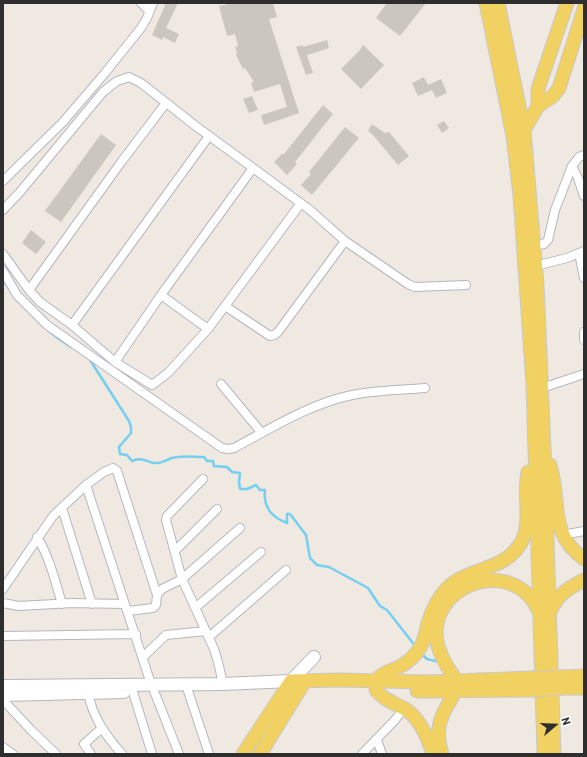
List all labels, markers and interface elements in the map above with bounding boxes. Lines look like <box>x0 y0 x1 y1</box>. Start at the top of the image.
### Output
north arrow <box>535 705 575 745</box>
text: N <box>559 715 574 727</box>

